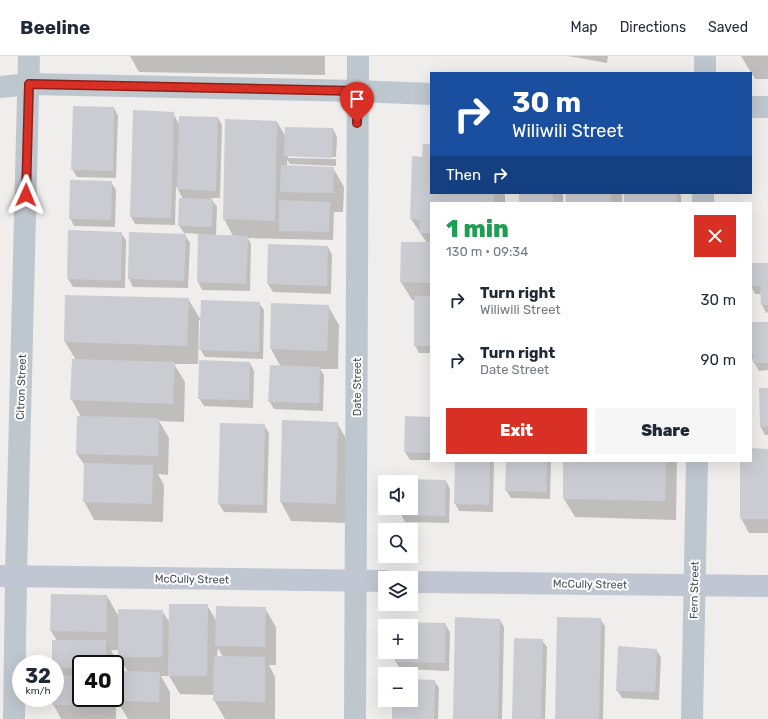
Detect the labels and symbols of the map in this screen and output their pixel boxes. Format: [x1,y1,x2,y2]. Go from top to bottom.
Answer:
pin [340,82,374,123]
position arrow [5,174,47,216]
street label: Citron Street [14,353,29,420]
street label: Date Street [351,357,364,416]
street label: Fern Street [687,560,702,619]
street label: McCully Street [155,572,230,587]
street label: McCully Street [553,577,628,592]
speed limit sign: 40 [72,655,124,707]

